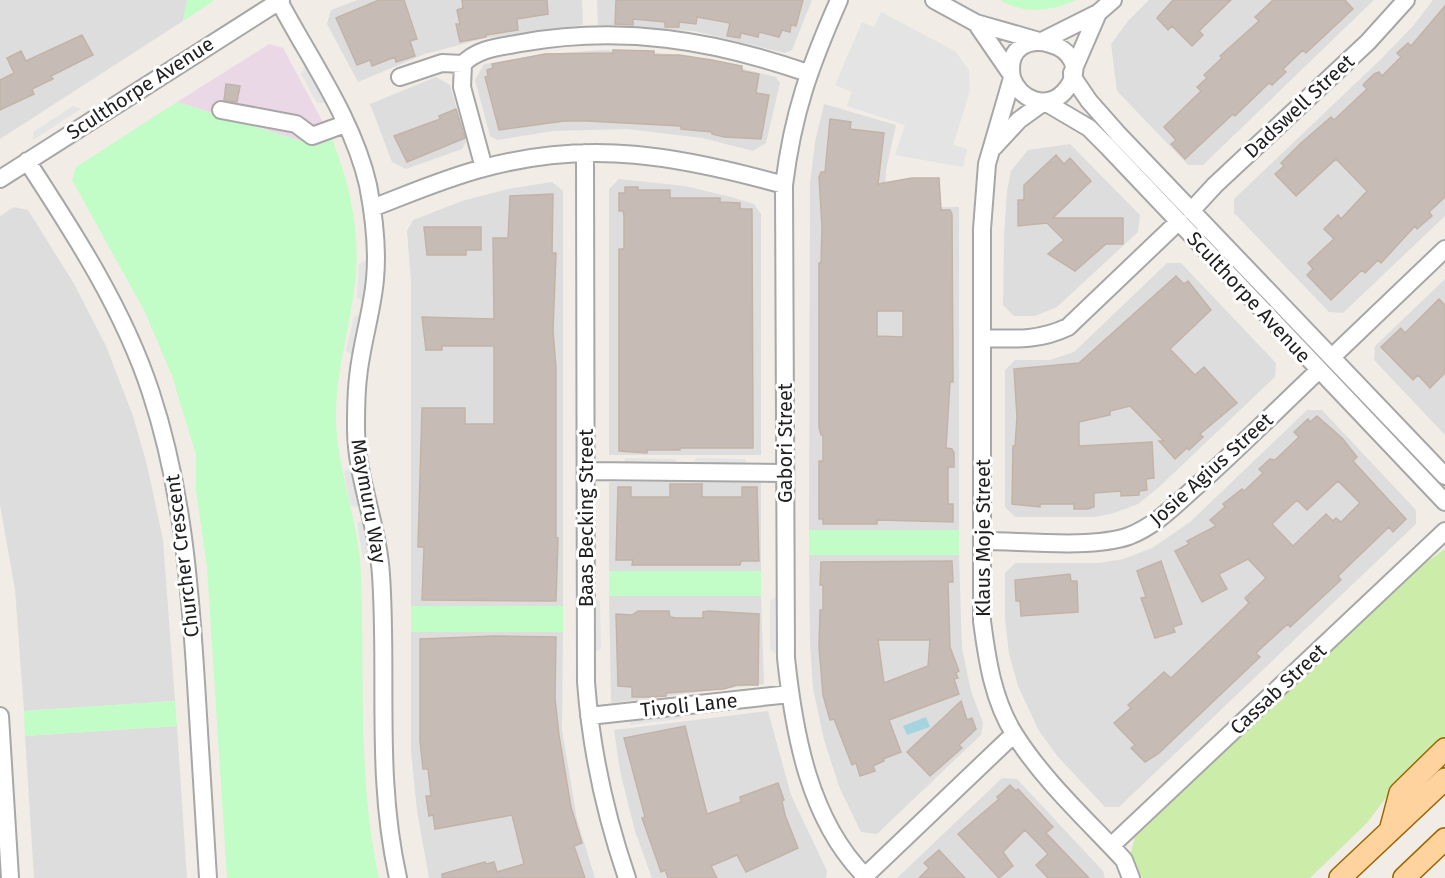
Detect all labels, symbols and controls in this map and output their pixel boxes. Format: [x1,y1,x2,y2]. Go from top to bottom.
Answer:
street label: Sculthorpe Avenue [62,31,218,145]
street label: Dadswell Street [1239,49,1359,163]
street label: Sculthorpe Avenue [1182,226,1316,368]
street label: Gabori Street [773,382,797,503]
street label: Josie Agius Street [1145,407,1278,530]
street label: Baas Becking Street [574,428,598,607]
street label: Maymuru Way [346,437,392,565]
street label: Klaus Moje Street [971,458,995,617]
street label: Churcher Crescent [160,472,204,639]
street label: Cassab Street [1225,638,1331,739]
street label: Tivoli Lane [639,688,739,722]

